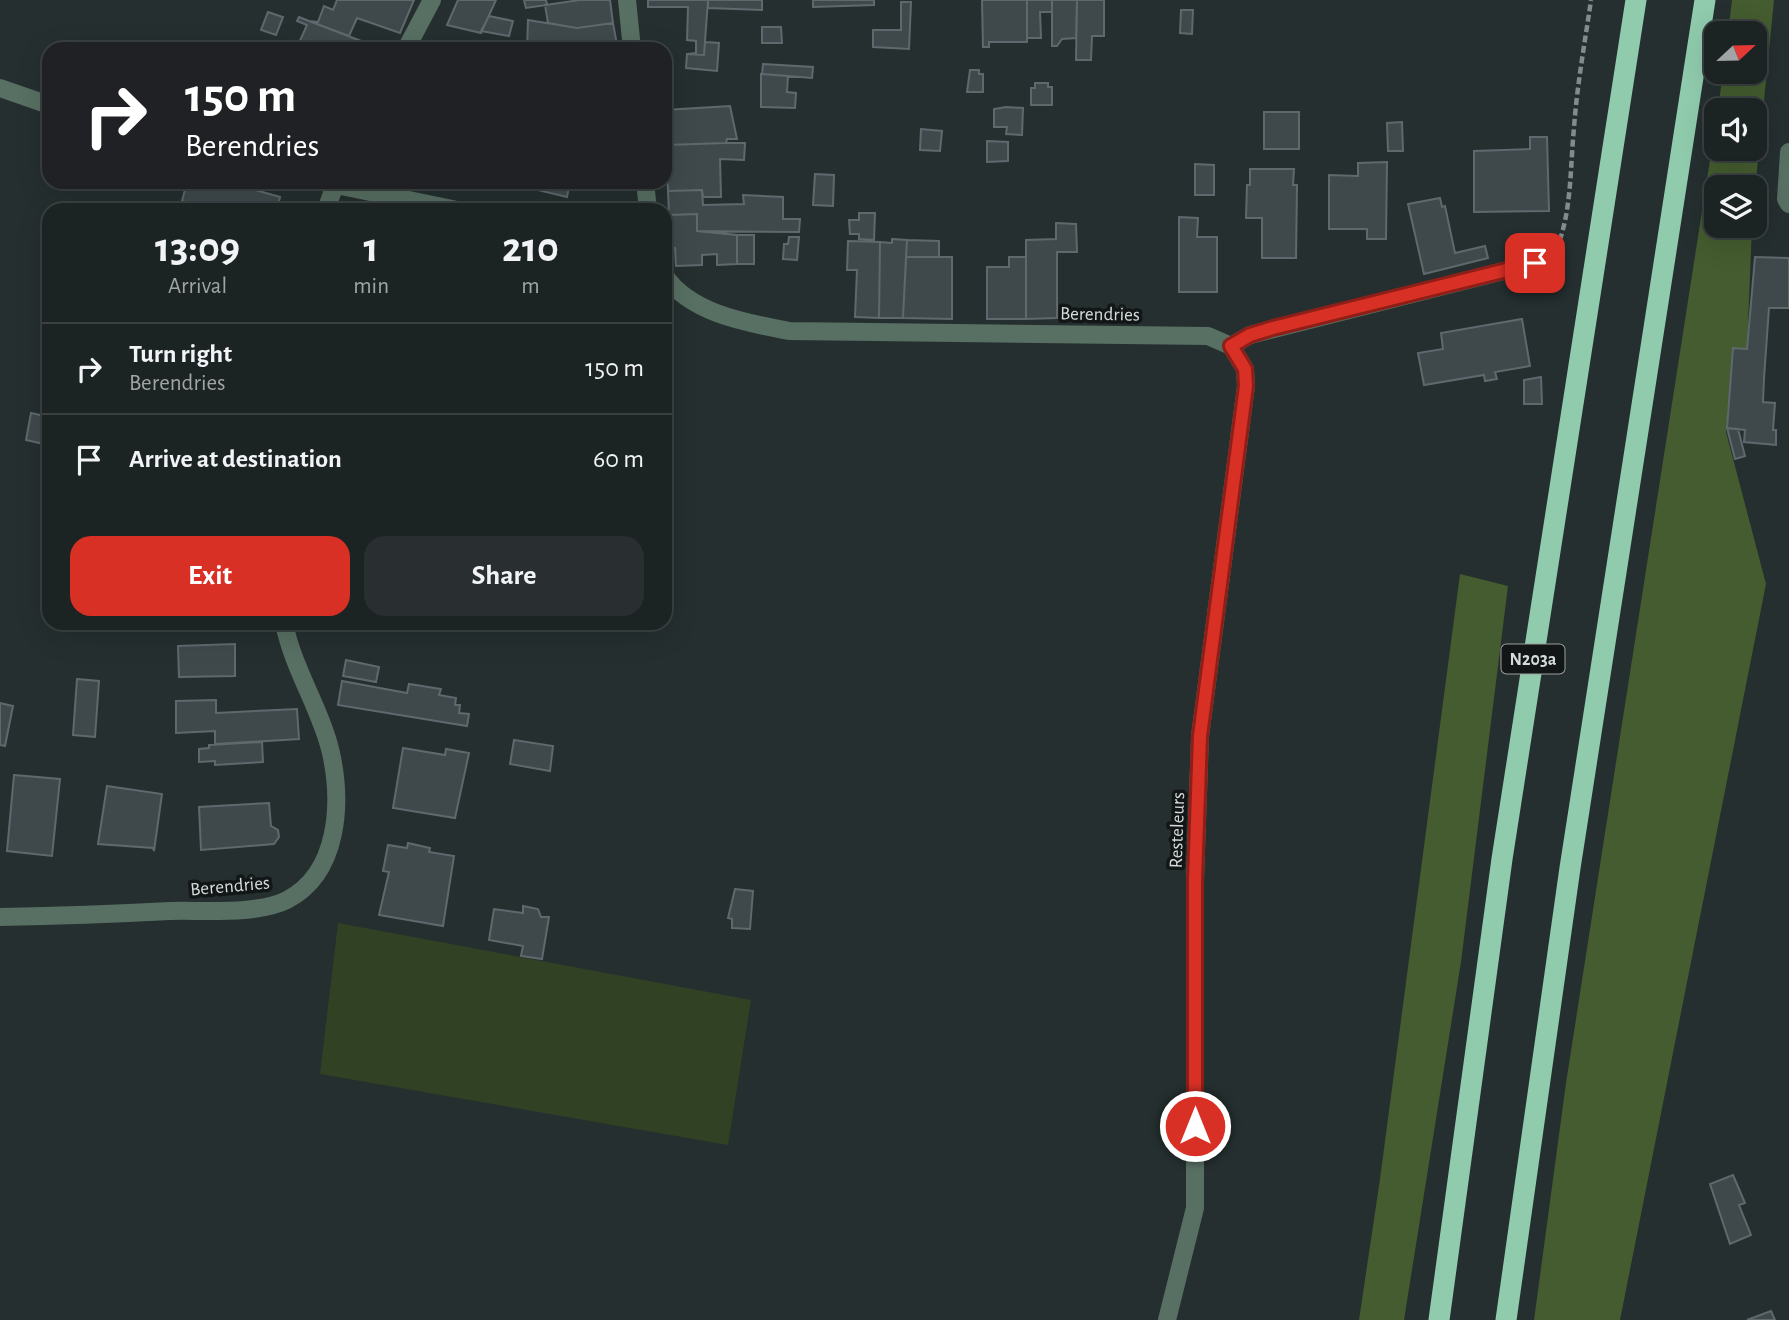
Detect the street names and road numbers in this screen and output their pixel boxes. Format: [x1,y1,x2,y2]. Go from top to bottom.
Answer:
street label: Berendries [1060,304,1140,325]
road number: N203a [1502,644,1564,674]
street label: Resteleurs [1167,792,1188,869]
street label: Berendries [190,874,271,899]

